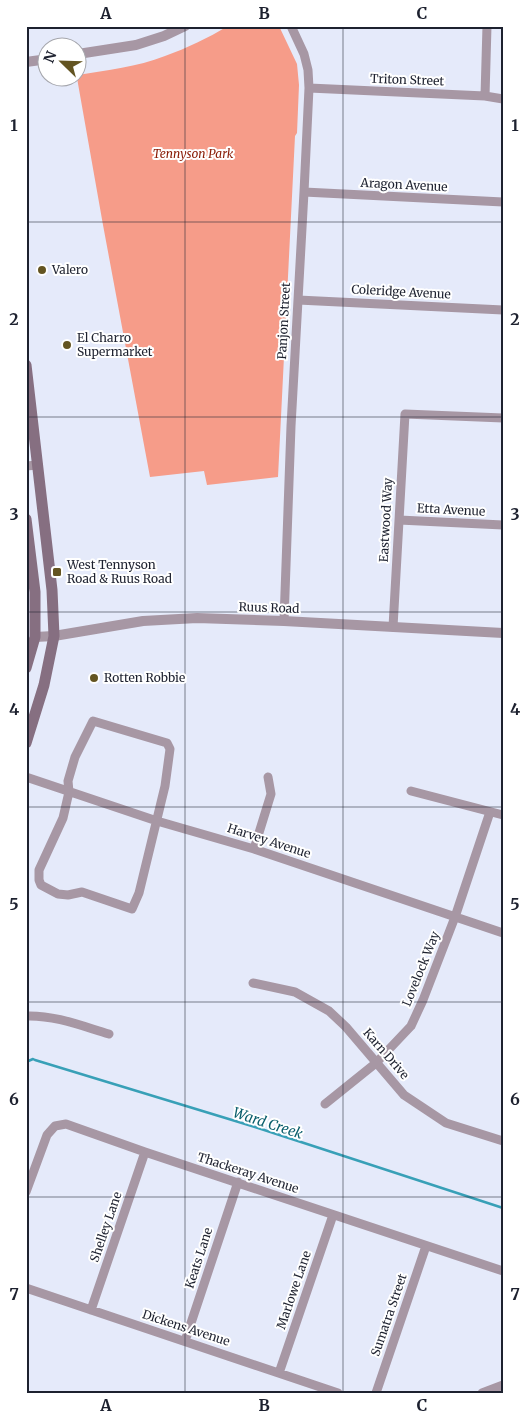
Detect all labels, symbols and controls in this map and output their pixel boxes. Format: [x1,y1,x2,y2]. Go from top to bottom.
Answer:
text: A [99,3,112,23]
text: B [258,3,270,23]
text: C [417,3,427,23]
north arrow [38,38,88,88]
text: N [40,48,60,66]
street label: Triton Street [370,71,445,88]
text: 1 [10,115,18,135]
text: 1 [511,115,519,135]
park label: Tennyson Park [153,146,234,161]
street label: Aragon Avenue [359,175,448,194]
place label: Valero [51,262,88,277]
marker: Valero [36,264,48,276]
street label: Coleridge Avenue [351,281,451,302]
street label: Panjon Street [274,282,293,360]
text: 2 [9,309,19,329]
text: 2 [510,309,520,329]
place label: El Charro Supermarket [77,330,153,359]
marker: El Charro Supermarket [61,339,73,351]
street label: Eastwood Way [376,477,395,563]
street label: Etta Avenue [416,500,486,519]
text: 3 [9,504,19,524]
text: 3 [510,504,520,524]
place label: West Tennyson Road & Ruus Road [66,557,172,586]
marker: West Tennyson Road & Ruus Road [51,566,63,578]
street label: Ruus Road [238,599,300,616]
place label: Rotten Robbie [104,670,185,685]
marker: Rotten Robbie [88,672,100,684]
text: 4 [9,699,19,719]
text: 4 [510,699,520,719]
street label: Harvey Avenue [226,820,313,861]
text: 5 [9,894,19,914]
text: 5 [510,894,520,914]
street label: Lovelock Way [399,929,442,1008]
street label: Karn Drive [360,1025,413,1082]
text: 6 [9,1089,19,1109]
text: 6 [510,1089,520,1109]
water label: Ward Creek [231,1103,305,1143]
street label: Thackeray Avenue [196,1149,301,1196]
street label: Shelley Lane [87,1190,125,1264]
street label: Keats Lane [182,1226,215,1290]
street label: Marlowe Lane [273,1249,314,1331]
street label: Sumatra Street [367,1271,410,1358]
text: 7 [9,1284,19,1304]
text: 7 [510,1284,520,1304]
street label: Dickens Avenue [140,1306,232,1349]
text: A [99,1395,112,1415]
text: B [258,1395,270,1415]
text: C [417,1395,427,1415]

